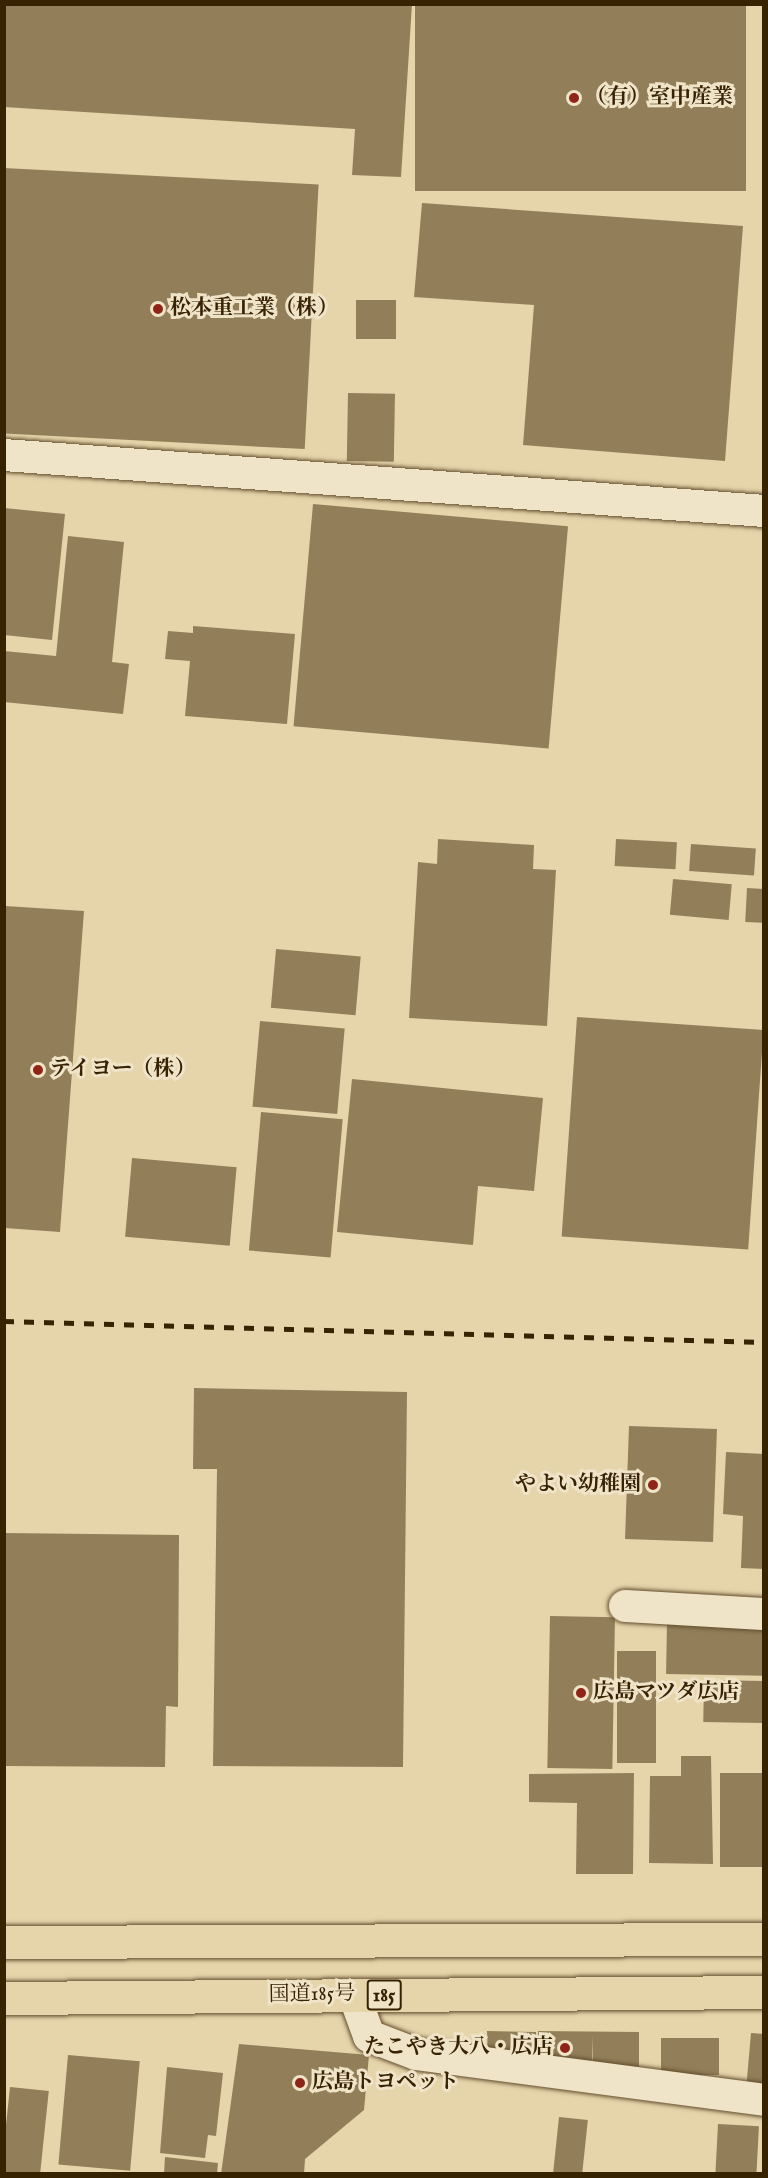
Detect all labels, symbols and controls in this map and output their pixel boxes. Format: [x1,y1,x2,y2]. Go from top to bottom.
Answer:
place label: （有）室中産業 [586,85,733,111]
marker: （有）室中産業 [567,91,581,105]
place label: 松本重工業（株） [170,296,338,322]
marker: 松本重工業（株） [151,302,165,316]
place label: テイヨー（株） [50,1057,197,1083]
marker: テイヨー（株） [31,1063,45,1077]
place label: やよい幼稚園 [515,1472,641,1498]
marker: やよい幼稚園 [646,1478,660,1492]
place label: 広島マツダ広店 [593,1680,740,1706]
marker: 広島マツダ広店 [574,1686,588,1700]
road number: 185 [366,1978,402,2012]
street label: 国道185号 [268,1982,356,2008]
place label: たこやき大八・広店 [364,2035,553,2061]
marker: たこやき大八・広店 [558,2041,572,2055]
place label: 広島トヨペット [312,2070,459,2096]
marker: 広島トヨペット [293,2076,307,2090]

